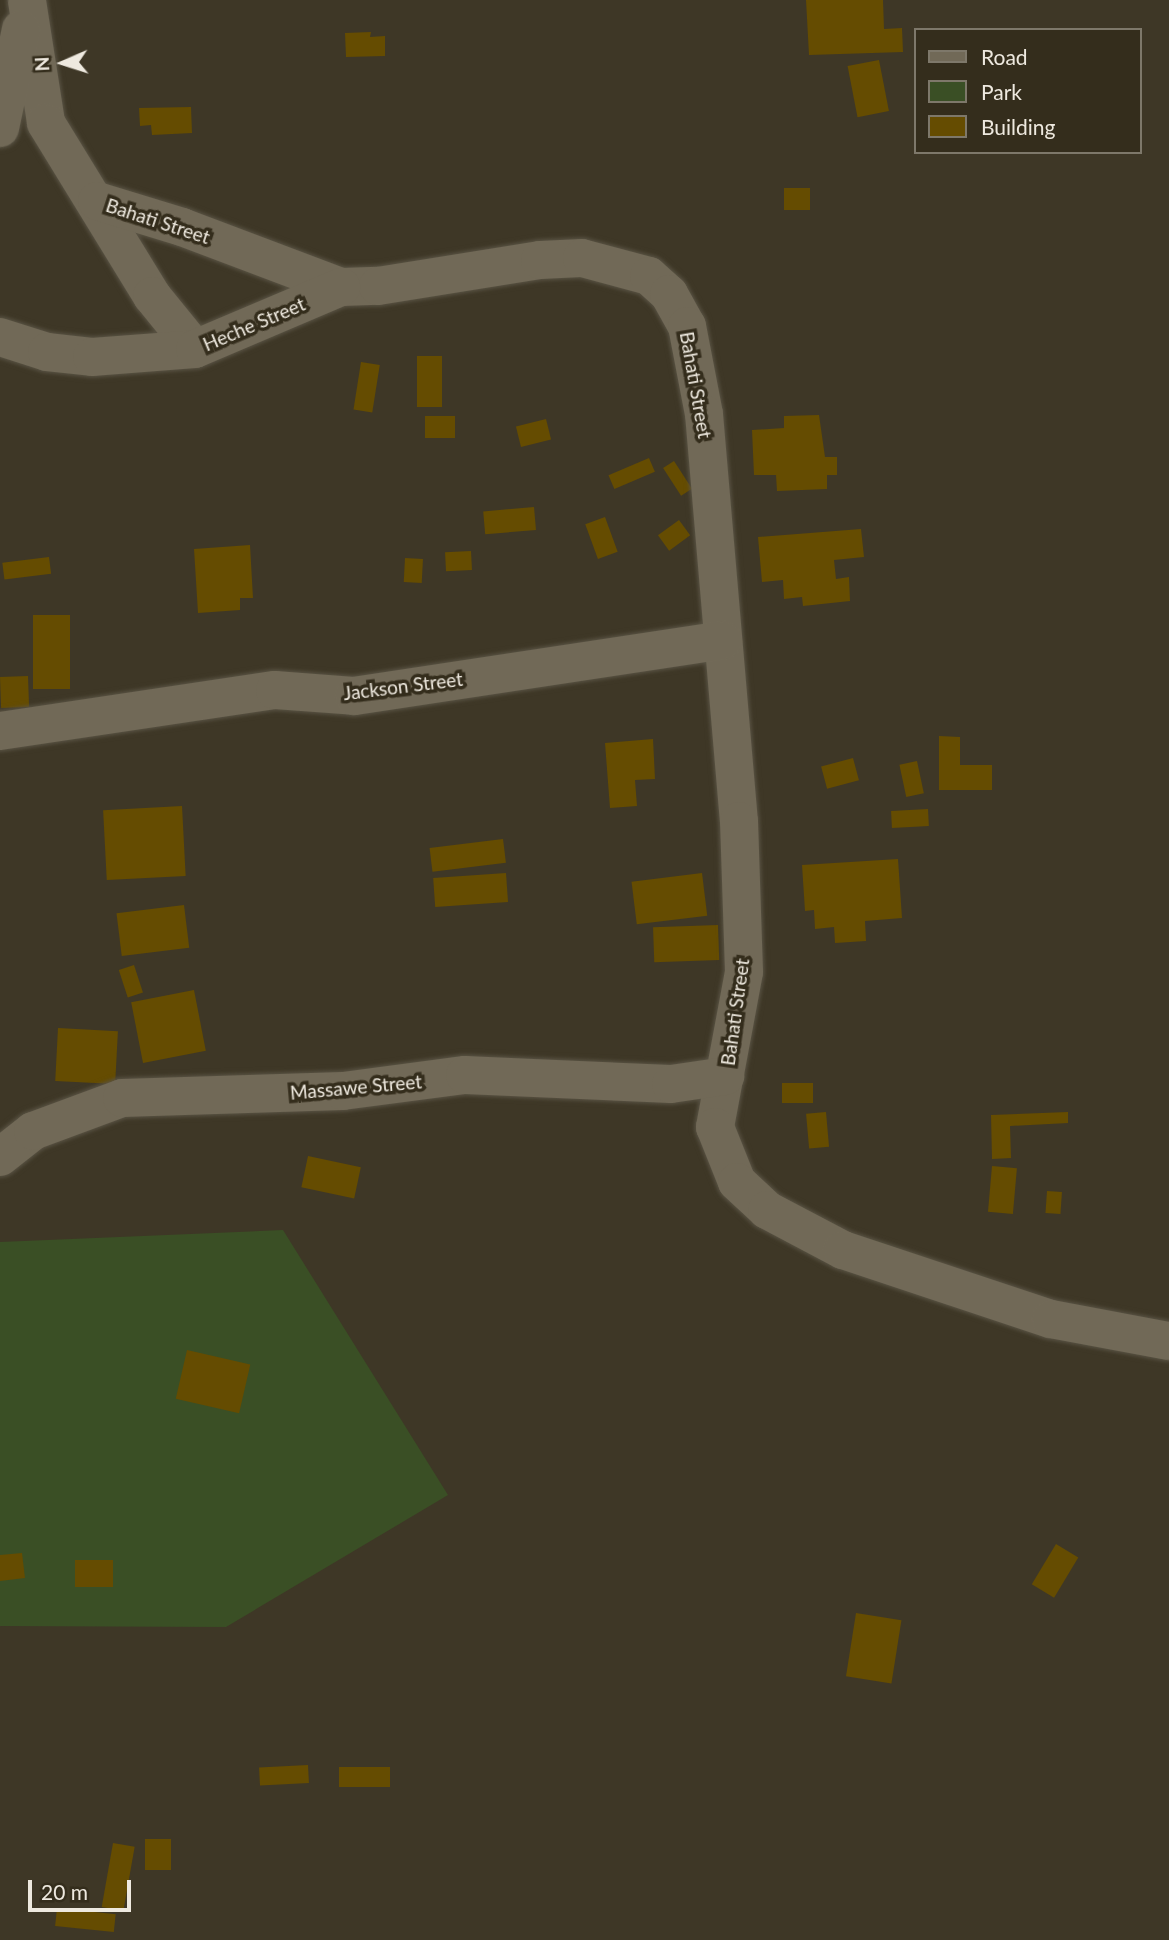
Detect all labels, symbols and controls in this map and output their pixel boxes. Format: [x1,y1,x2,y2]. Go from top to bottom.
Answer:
north arrow [28,28,98,98]
legend [914,28,1141,154]
text: Road [981,44,1028,69]
text: N [30,56,53,72]
text: Park [981,79,1022,104]
text: Building [981,114,1056,139]
street label: Bahati Street [103,193,213,249]
street label: Heche Street [199,292,309,356]
street label: Bahati Street [675,330,717,440]
street label: Jackson Street [342,667,464,705]
street label: Bahati Street [716,957,754,1067]
street label: Massawe Street [289,1070,423,1104]
scale bar [32,1867,135,1911]
text: 20 m [41,1879,88,1904]

